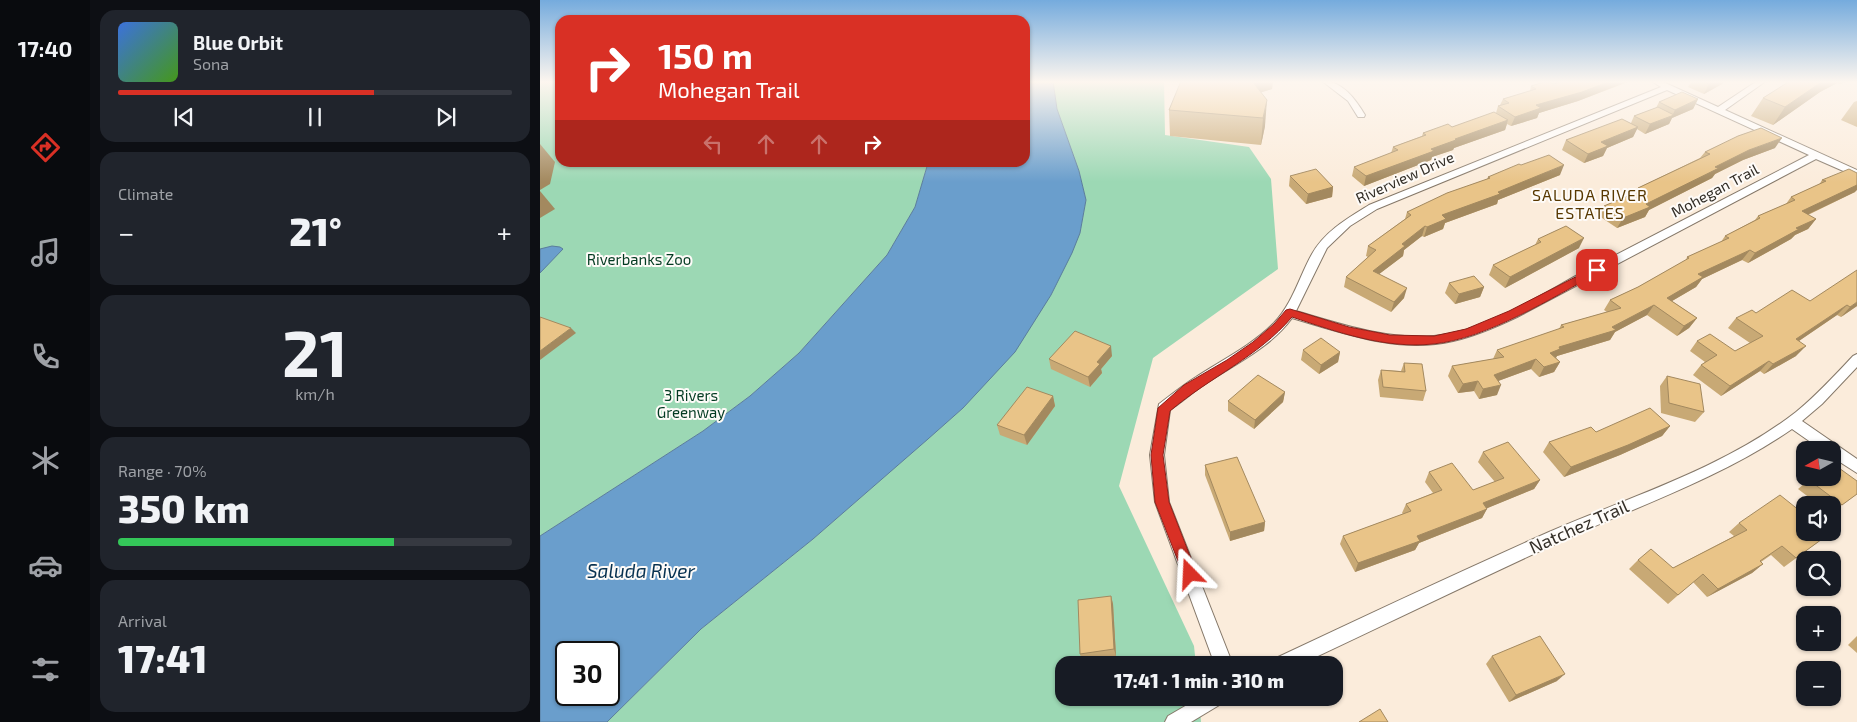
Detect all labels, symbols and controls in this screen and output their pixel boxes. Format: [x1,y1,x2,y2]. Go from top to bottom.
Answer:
text: Blue Orbit [193,31,283,54]
text: 150 m [658,34,753,76]
text: 17:40 [18,35,72,61]
icon: right [575,35,640,100]
text: Sona [193,54,229,73]
text: Mohegan Trail [658,76,799,102]
icon: previous [170,103,198,131]
icon: pause [301,103,329,131]
icon: next [432,103,460,131]
icon: directions [28,130,63,165]
icon: left [699,130,727,158]
icon: ahead [752,130,780,158]
icon: ahead [805,130,833,158]
icon: right [858,130,886,158]
street label: Riverview Drive [1353,147,1457,207]
street label: Mohegan Trail [1668,159,1762,221]
text: Climate [118,184,173,203]
district label: SALUDA RIVER ESTATES [1532,185,1648,222]
text: 21° [289,208,342,254]
text: − [118,215,134,249]
text: + [497,215,512,249]
icon: music [28,235,63,270]
pin [1576,249,1618,291]
park label: Riverbanks Zoo [587,250,691,268]
icon: arrive [1583,256,1611,284]
text: 21 [282,312,348,390]
icon: phone [28,339,63,374]
text: km/h [295,384,335,403]
park label: 3 Rivers Greenway [657,386,725,421]
north arrow [1796,441,1841,486]
map controls [1796,441,1841,706]
icon: climate [28,443,63,478]
text: Range · 70% [118,461,206,480]
text: 350 km [118,485,250,531]
street label: Natchez Trail [1525,494,1632,558]
button: sound [1796,496,1841,541]
position arrow [1163,547,1215,599]
icon: car [28,548,63,583]
button: search [1796,551,1841,596]
water label: Saluda River [587,559,695,582]
button: + [1796,606,1841,651]
text: Arrival [118,611,167,630]
text: 17:41 [118,635,208,681]
speed limit sign: 30 [555,641,620,706]
icon: filters [28,652,63,687]
button: − [1796,661,1841,706]
text: 17:41 · 1 min · 310 m [1114,669,1284,692]

